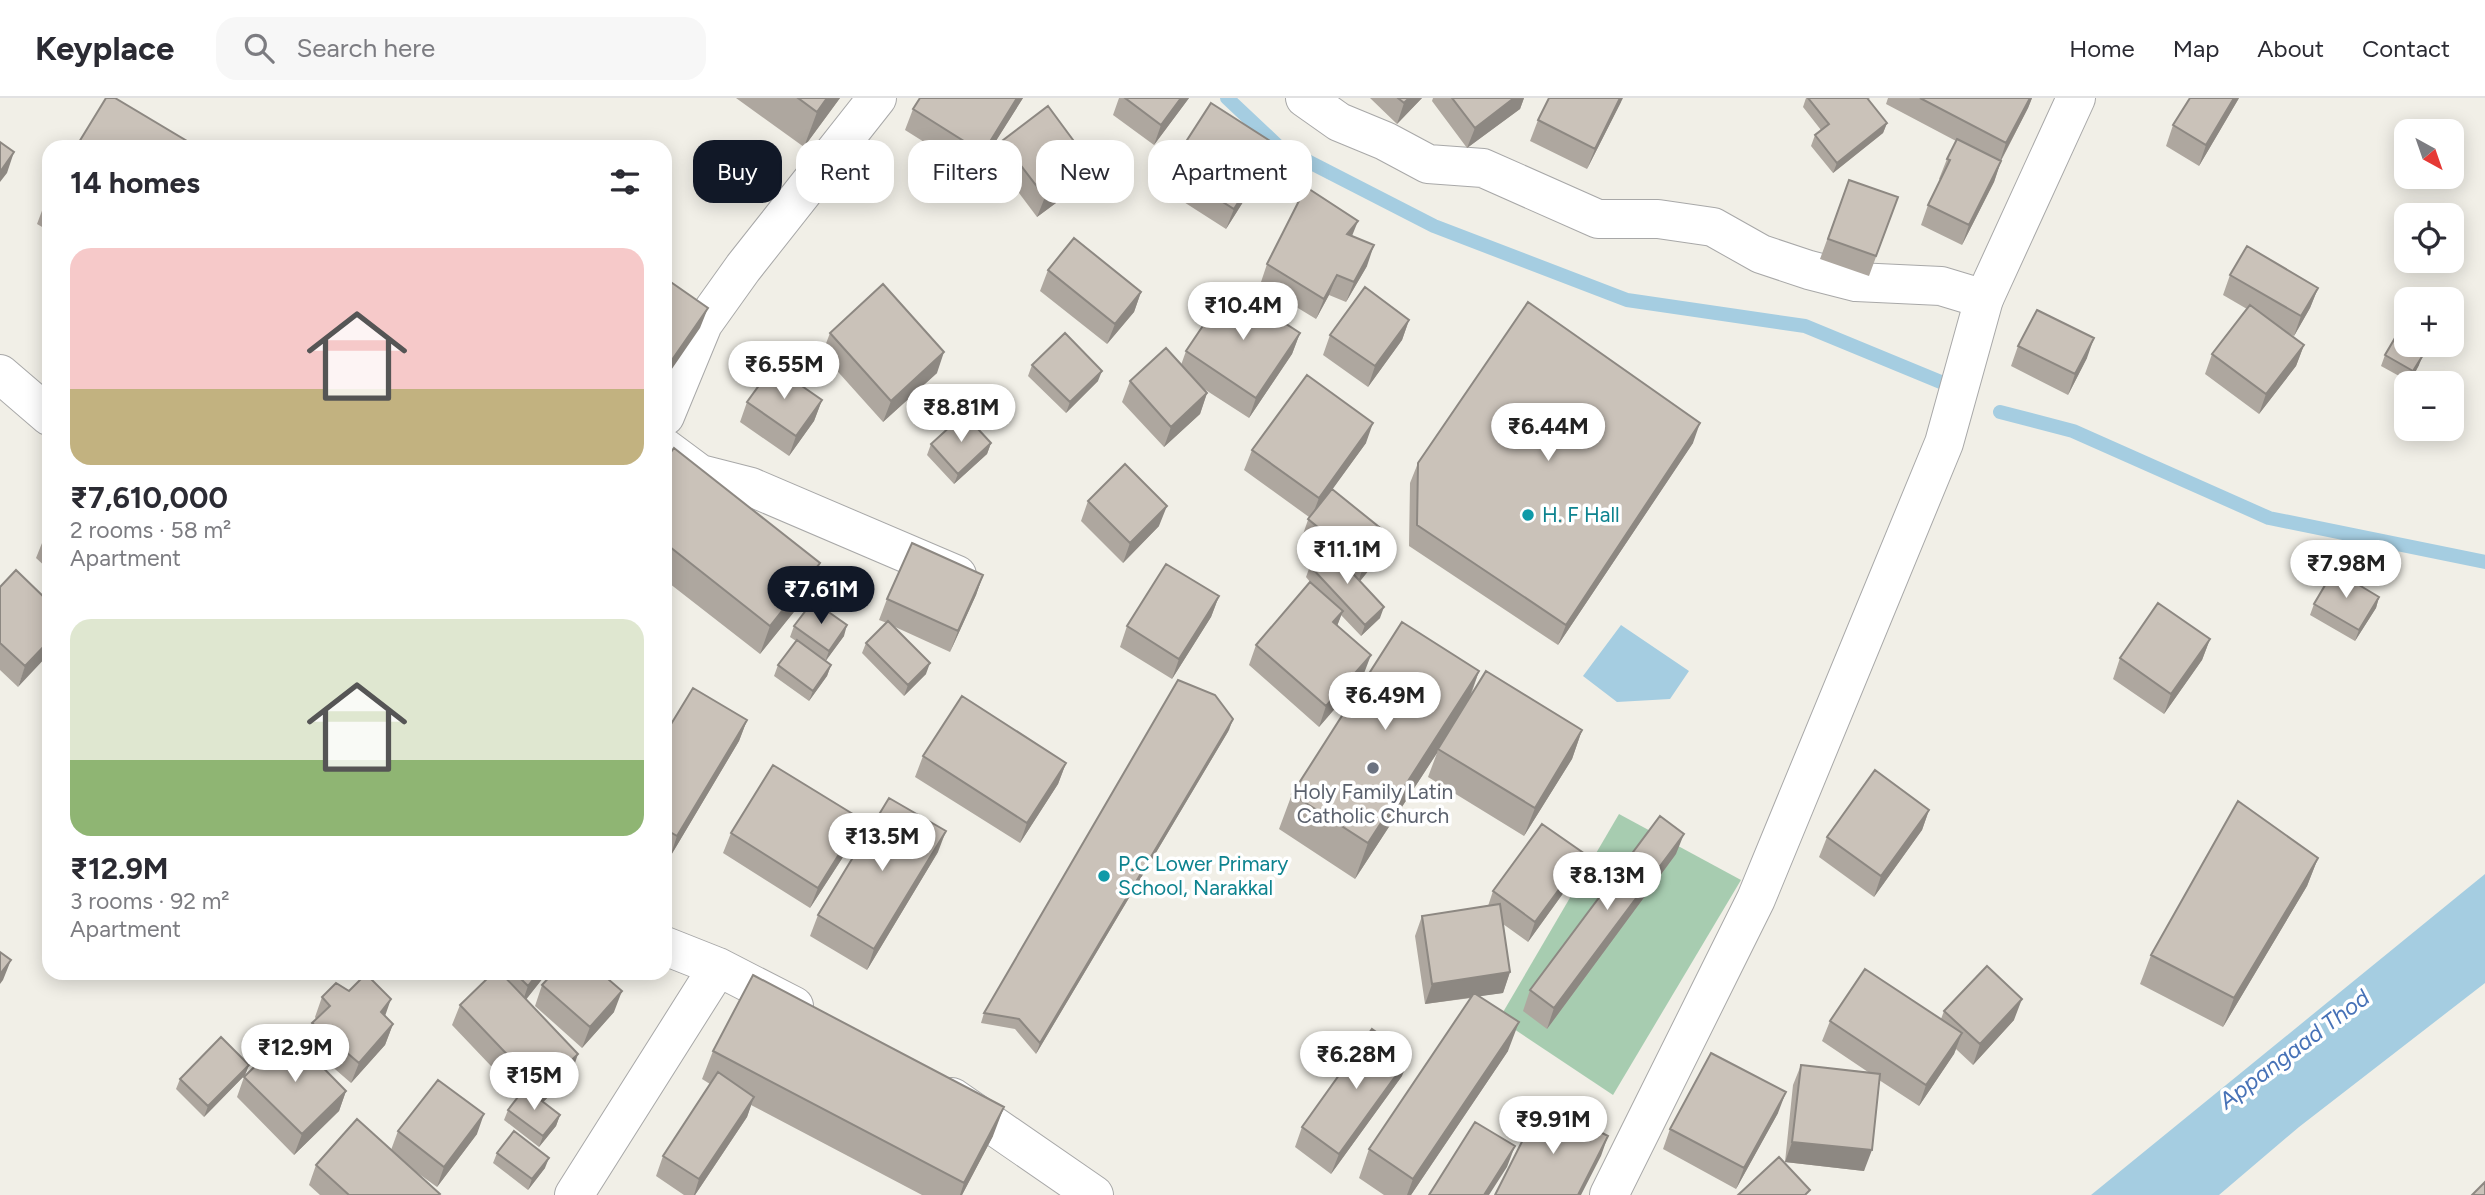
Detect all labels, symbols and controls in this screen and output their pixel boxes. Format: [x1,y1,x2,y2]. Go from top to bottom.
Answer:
search box [216,17,706,80]
text: Keyplace [35,29,174,68]
icon: search [240,29,278,67]
text: Search here [296,32,435,64]
text: Home [2069,34,2135,63]
text: Map [2173,34,2219,63]
text: About [2257,34,2324,63]
text: Contact [2362,34,2450,63]
north arrow [2394,119,2464,189]
map controls [2394,119,2464,441]
chip: Buy [693,140,782,203]
chip: Rent [796,140,894,203]
chip: Filters [908,140,1022,203]
chip: New [1036,140,1134,203]
chip: Apartment [1148,140,1312,203]
icon: filters [606,163,644,201]
text: 14 homes [70,164,200,201]
button: locate [2394,203,2464,273]
pin: ₹10.4M [1186,282,1300,342]
button: + [2394,287,2464,357]
text: ₹10.4M [1204,291,1282,319]
icon: home [294,293,420,419]
pin: ₹6.55M [727,342,841,401]
text: ₹6.55M [744,350,824,378]
button: − [2394,371,2464,441]
pin: ₹8.81M [904,384,1018,444]
text: ₹8.81M [922,393,1000,421]
pin: ₹6.44M [1491,404,1605,463]
text: ₹6.44M [1507,412,1589,440]
text: ₹7,610,000 [70,479,228,516]
place label: H. F Hall [1542,502,1620,527]
marker: H. F Hall [1520,507,1536,523]
text: 2 rooms · 58 m² [70,516,231,544]
pin: ₹11.1M [1290,526,1404,586]
text: ₹11.1M [1313,535,1381,563]
pin: ₹7.98M [2289,540,2403,600]
text: Apartment [70,544,181,572]
text: ₹7.98M [2306,549,2386,577]
pin: ₹7.61M [764,566,878,626]
text: ₹7.61M [783,575,859,603]
icon: home [294,664,420,790]
pin: ₹6.49M [1328,672,1442,732]
text: ₹6.49M [1345,681,1425,709]
marker: Holy Family Latin Catholic Church [1365,760,1381,776]
place label: Holy Family Latin Catholic Church [1293,779,1453,828]
pin: ₹13.5M [825,814,939,873]
text: ₹13.5M [844,822,920,850]
text: ₹12.9M [70,850,169,887]
place label: P.C Lower Primary School, Narakkal [1118,851,1288,900]
pin: ₹8.13M [1550,852,1664,912]
text: ₹8.13M [1569,861,1645,889]
marker: P.C Lower Primary School, Narakkal [1096,868,1112,884]
text: 3 rooms · 92 m² [70,887,230,915]
text: Apartment [70,915,181,943]
water label: Appangaad Thod [2212,983,2375,1115]
pin: ₹12.9M [238,1024,352,1084]
pin: ₹6.28M [1299,1032,1413,1091]
text: ₹12.9M [257,1033,333,1061]
text: ₹6.28M [1316,1040,1396,1068]
pin: ₹15M [493,1052,575,1112]
text: ₹15M [506,1061,562,1089]
pin: ₹9.91M [1496,1096,1610,1156]
text: ₹9.91M [1515,1105,1591,1133]

